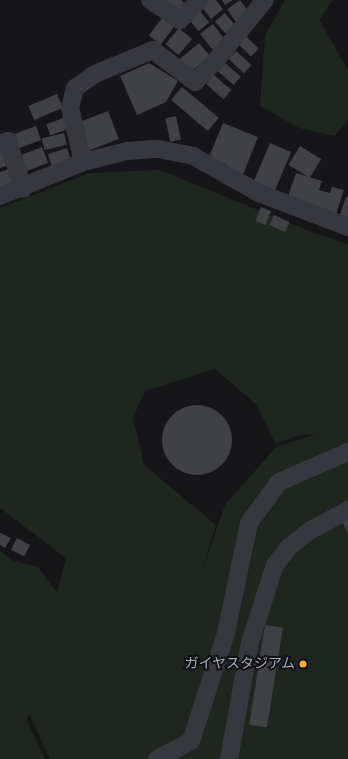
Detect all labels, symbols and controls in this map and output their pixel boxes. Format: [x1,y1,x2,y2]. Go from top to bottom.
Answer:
place label: ガイヤスタジアム [183,656,295,672]
marker: ガイヤスタジアム [298,659,308,669]

